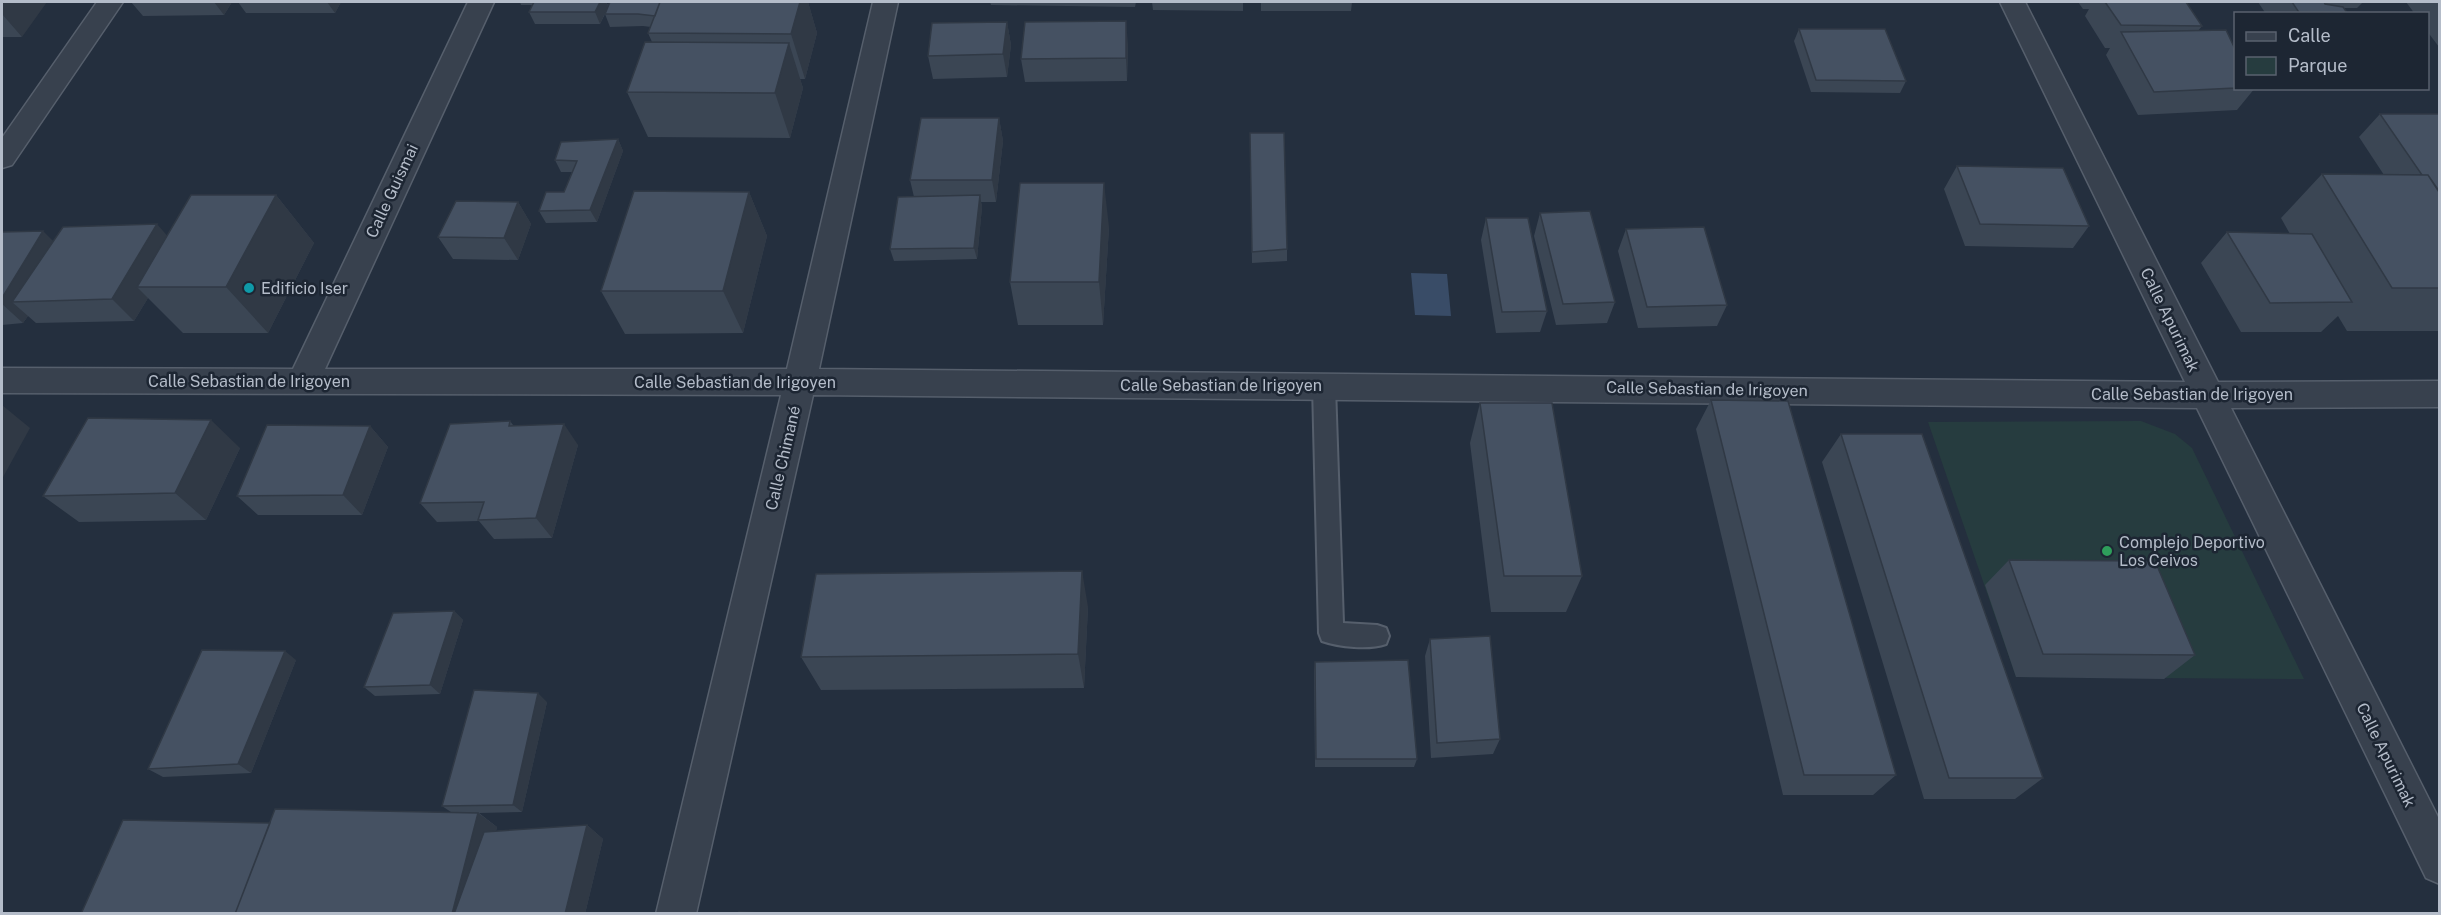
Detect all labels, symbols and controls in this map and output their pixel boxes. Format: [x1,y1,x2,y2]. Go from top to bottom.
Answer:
legend [2234,12,2429,90]
text: Calle [2288,25,2331,46]
text: Parque [2288,55,2348,76]
street label: Calle Guismai [362,141,422,241]
street label: Calle Apurimak [2137,265,2204,375]
place label: Edificio Iser [261,279,348,298]
marker: Edificio Iser [242,281,256,295]
street label: Calle Sebastian de Irigoyen [148,372,350,391]
street label: Calle Sebastian de Irigoyen [634,373,836,392]
street label: Calle Sebastian de Irigoyen [1120,376,1322,395]
street label: Calle Sebastian de Irigoyen [1606,378,1808,400]
street label: Calle Sebastian de Irigoyen [2091,385,2293,404]
street label: Calle Chimané [762,404,804,512]
place label: Complejo Deportivo Los Ceivos [2119,533,2265,570]
marker: Complejo Deportivo Los Ceivos [2100,544,2114,558]
street label: Calle Apurimak [2353,700,2420,810]

